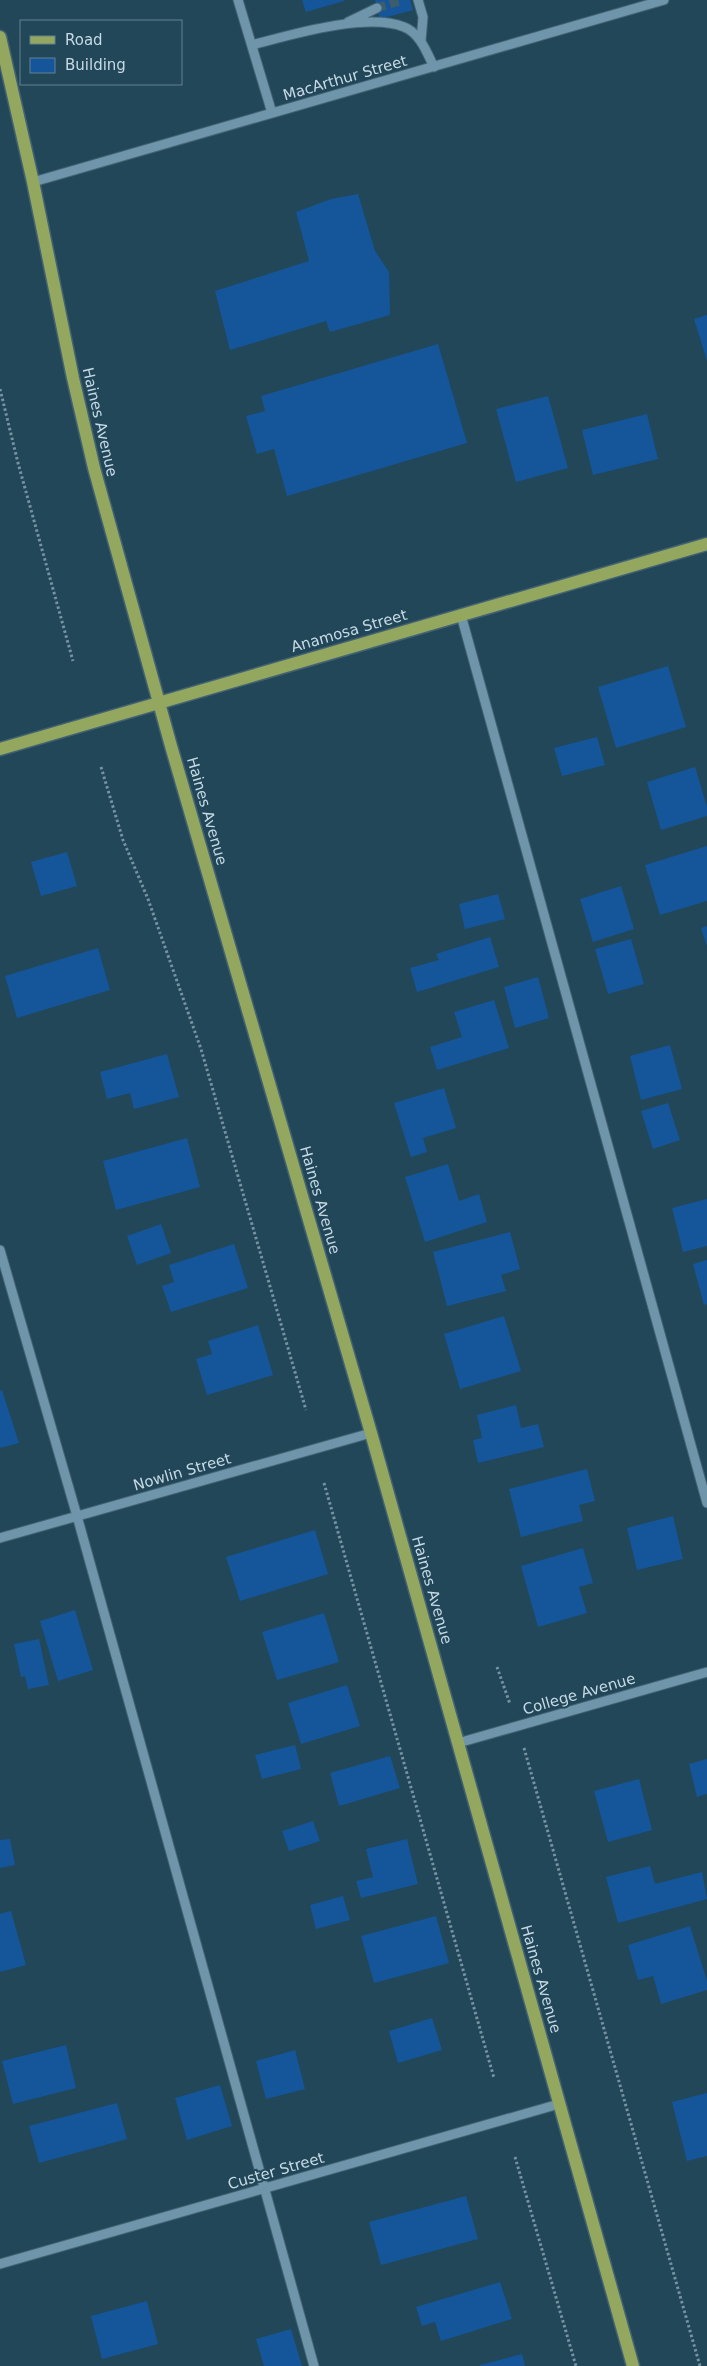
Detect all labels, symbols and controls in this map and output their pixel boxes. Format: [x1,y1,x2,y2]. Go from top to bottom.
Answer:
legend [20,20,182,85]
text: Road [65,31,103,49]
street label: MacArthur Street [281,52,409,104]
text: Building [65,56,126,74]
street label: Haines Avenue [79,366,121,478]
street label: Anamosa Street [289,606,409,656]
street label: Haines Avenue [183,755,231,867]
street label: Haines Avenue [296,1144,344,1256]
street label: Nowlin Street [131,1449,233,1495]
street label: Haines Avenue [408,1534,456,1646]
street label: College Avenue [521,1669,637,1719]
street label: Haines Avenue [517,1923,565,2035]
street label: Custer Street [226,2149,326,2193]

